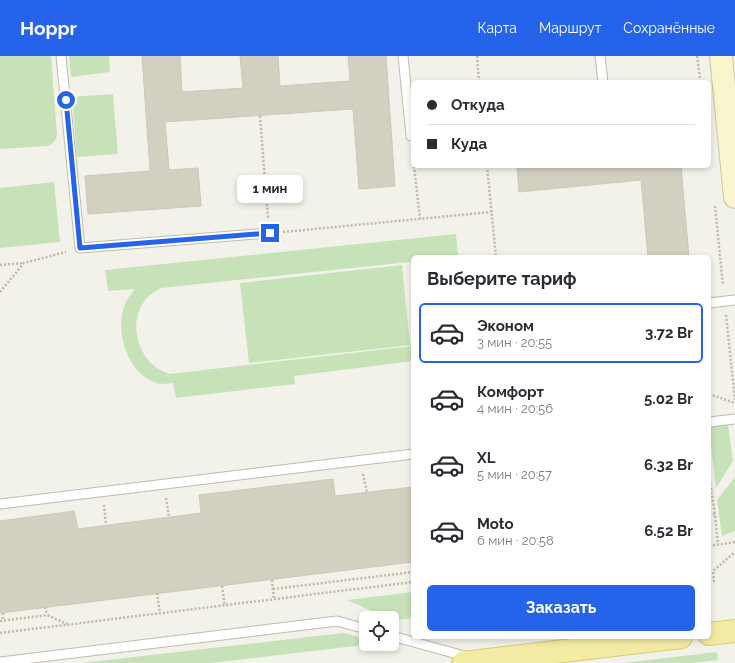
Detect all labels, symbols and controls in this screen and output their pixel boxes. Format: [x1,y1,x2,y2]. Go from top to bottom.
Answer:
text: Hoppr [20,17,77,39]
text: Карта [478,20,517,36]
text: Маршрут [539,20,601,36]
text: Сохранённые [623,20,715,36]
route start [57,91,75,109]
text: Откуда [451,96,505,114]
text: Куда [451,135,487,153]
callout: 1 мин [237,175,303,203]
text: 1 мин [253,181,287,196]
route end [261,224,279,242]
text: Выберите тариф [427,268,577,289]
icon: car [429,315,465,351]
text: Эконом [477,317,534,335]
text: 3.72 Br [645,324,693,342]
text: 3 мин · 20:55 [477,335,552,350]
icon: car [429,381,465,417]
text: Комфорт [477,383,544,401]
text: 5.02 Br [644,390,693,408]
text: 4 мин · 20:56 [477,401,553,416]
icon: car [429,447,465,483]
text: XL [477,449,495,467]
text: 6.32 Br [644,456,693,474]
text: 5 мин · 20:57 [477,467,552,482]
icon: car [429,513,465,549]
text: Moto [477,515,514,533]
text: 6.52 Br [644,522,693,540]
text: 6 мин · 20:58 [477,533,554,548]
button: Заказать [427,585,695,631]
map controls [359,611,399,651]
button: locate [359,611,399,651]

